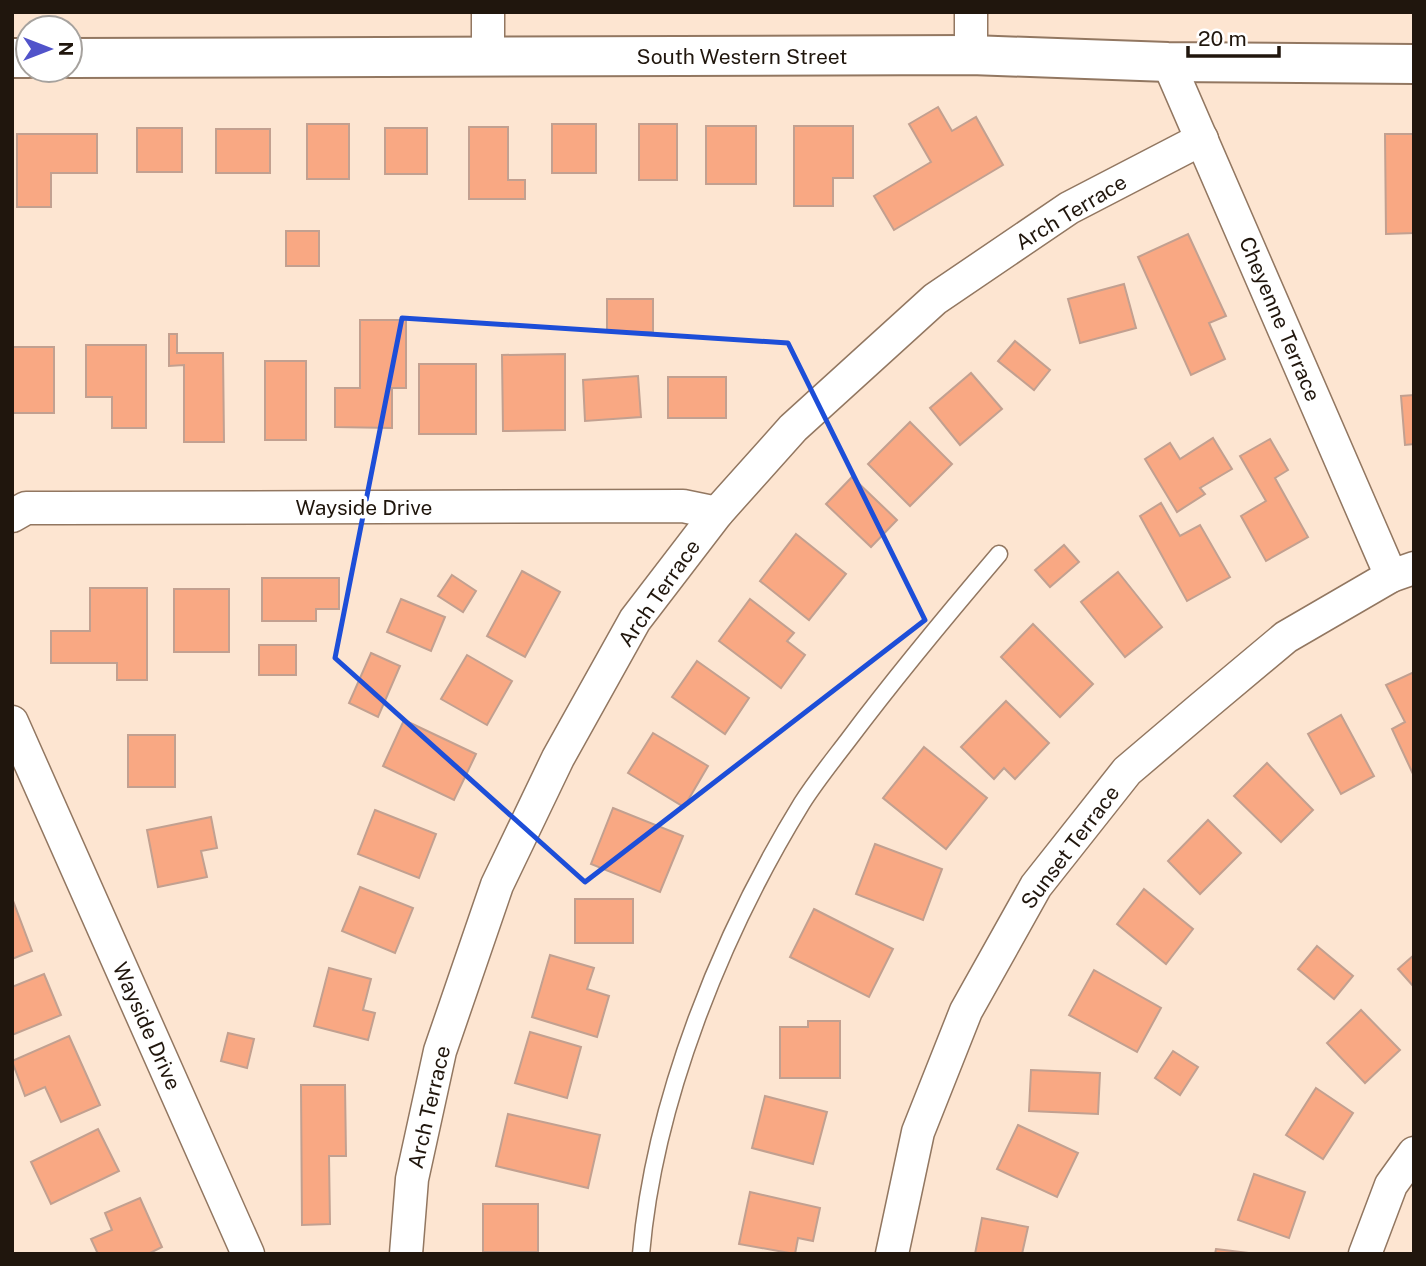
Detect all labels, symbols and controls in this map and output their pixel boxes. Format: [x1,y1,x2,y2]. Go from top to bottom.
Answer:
north arrow [14,14,84,84]
scale bar [1188,14,1279,58]
text: 20 m [1198,26,1247,51]
text: N [55,42,77,56]
street label: South Western Street [637,44,847,69]
street label: Arch Terrace [1011,169,1131,255]
street label: Cheyenne Terrace [1234,233,1326,405]
street label: Wayside Drive [296,495,432,520]
street label: Arch Terrace [613,535,705,651]
street label: Sunset Terrace [1016,781,1124,913]
street label: Wayside Drive [108,958,186,1094]
street label: Arch Terrace [403,1043,455,1171]

